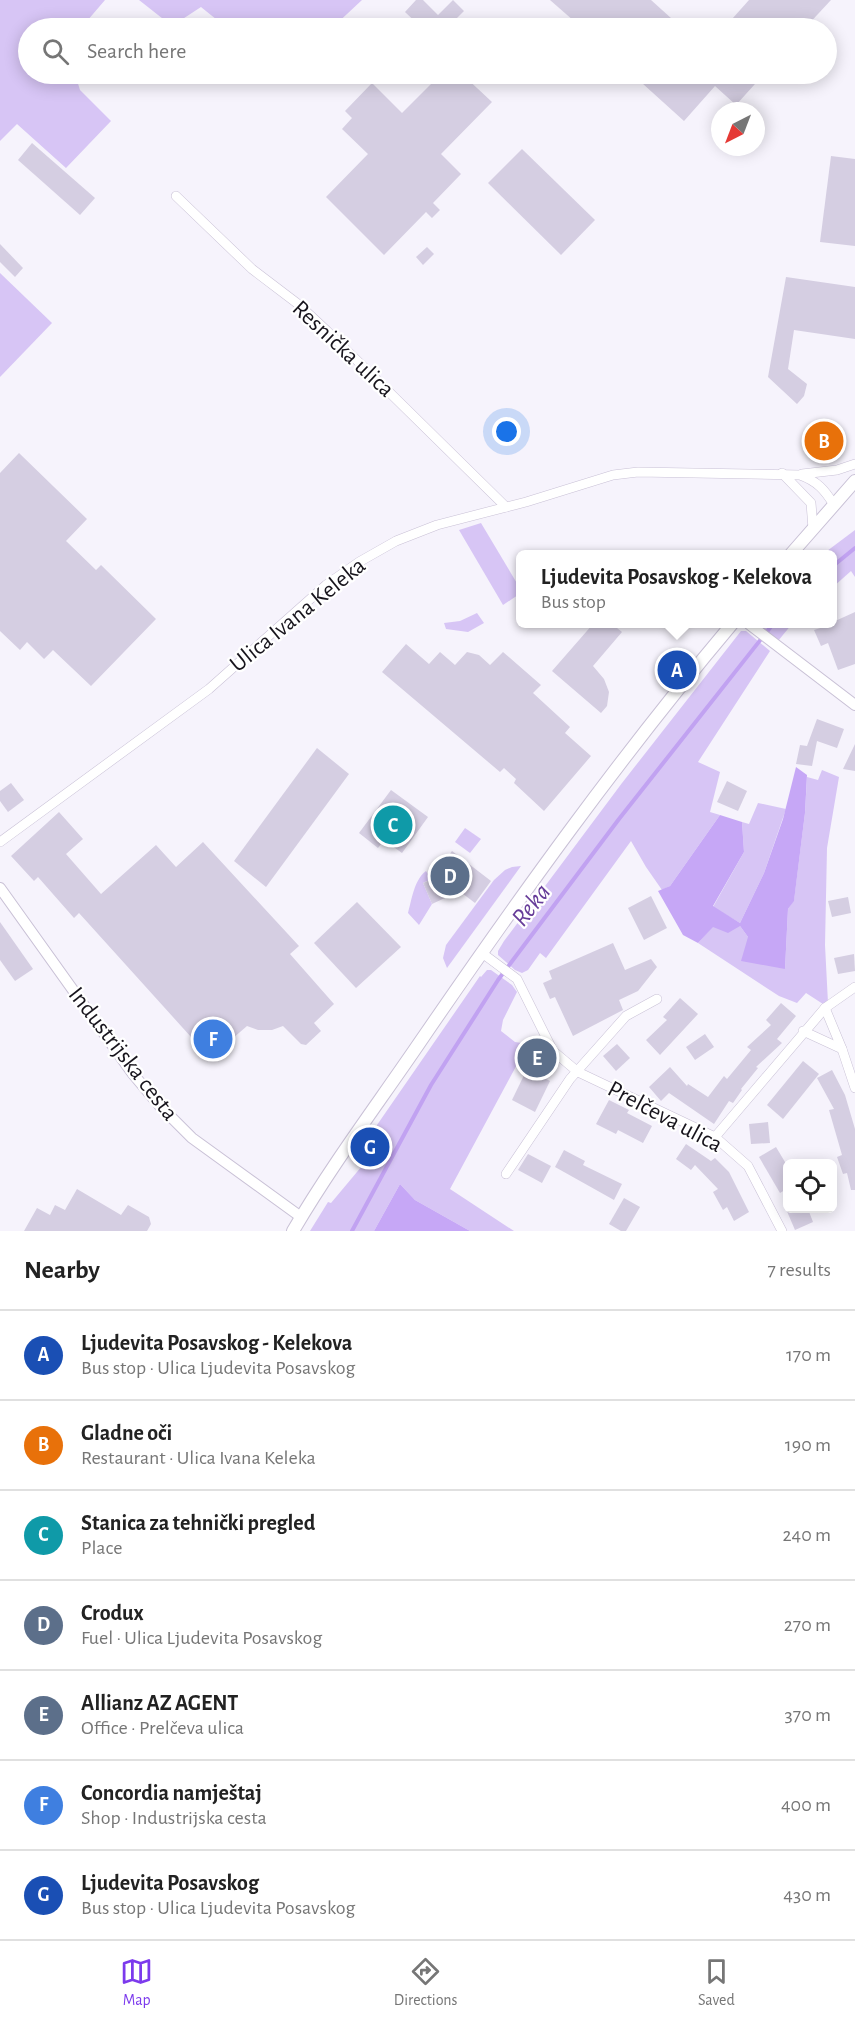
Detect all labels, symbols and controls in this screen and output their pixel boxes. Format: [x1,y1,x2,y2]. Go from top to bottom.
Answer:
search box [18,18,837,84]
icon: search [39,35,72,68]
text: Search here [87,40,186,62]
north arrow [711,102,765,156]
street label: Resnička ulica [287,296,399,402]
your location [492,417,521,446]
pin: B [804,418,844,464]
popup [516,550,837,628]
street label: Ulica Ivana Keleka [226,553,370,677]
text: Ljudevita Posavskog - Kelekova [541,566,812,588]
text: Bus stop [541,592,606,612]
pin: A [658,648,696,692]
pin: C [374,802,412,848]
pin: D [430,854,470,898]
water label: Reka [507,879,555,931]
street label: Industrijska cesta [64,983,182,1125]
pin: F [194,1016,232,1062]
pin: E [518,1036,556,1080]
street label: Prelčeva ulica [604,1077,726,1157]
pin: G [350,1124,389,1170]
map controls [783,1159,837,1213]
button: locate [783,1159,837,1213]
text: Nearby [24,1257,100,1283]
text: 7 results [767,1260,831,1280]
text: Ljudevita Posavskog - Kelekova [81,1332,352,1354]
text: A [38,1345,50,1365]
text: 170 m [786,1345,831,1365]
text: Bus stop · Ulica Ljudevita Posavskog [81,1358,355,1378]
text: Gladne oči [81,1422,172,1444]
text: B [38,1435,49,1455]
text: 190 m [785,1435,831,1455]
text: Restaurant · Ulica Ivana Keleka [81,1448,316,1468]
text: Stanica za tehnički pregled [81,1512,315,1534]
text: C [38,1525,49,1545]
text: 240 m [782,1525,831,1545]
text: Place [81,1538,122,1558]
text: Crodux [81,1602,144,1624]
text: D [37,1615,50,1635]
text: 270 m [784,1615,831,1635]
text: Fuel · Ulica Ljudevita Posavskog [81,1628,322,1648]
text: Allianz AZ AGENT [81,1692,238,1714]
text: E [38,1705,49,1725]
text: 370 m [785,1705,831,1725]
text: Office · Prelčeva ulica [81,1718,244,1738]
text: Concordia namještaj [81,1782,262,1804]
text: F [39,1795,48,1815]
text: 400 m [781,1795,831,1815]
text: Shop · Industrijska cesta [81,1808,267,1828]
text: Ljudevita Posavskog [81,1872,259,1894]
text: G [38,1885,49,1905]
text: 430 m [783,1885,831,1905]
text: Bus stop · Ulica Ljudevita Posavskog [81,1898,355,1918]
tab: Map [120,1955,153,2010]
tab: Directions [394,1955,458,2010]
tab: Saved [698,1955,735,2010]

